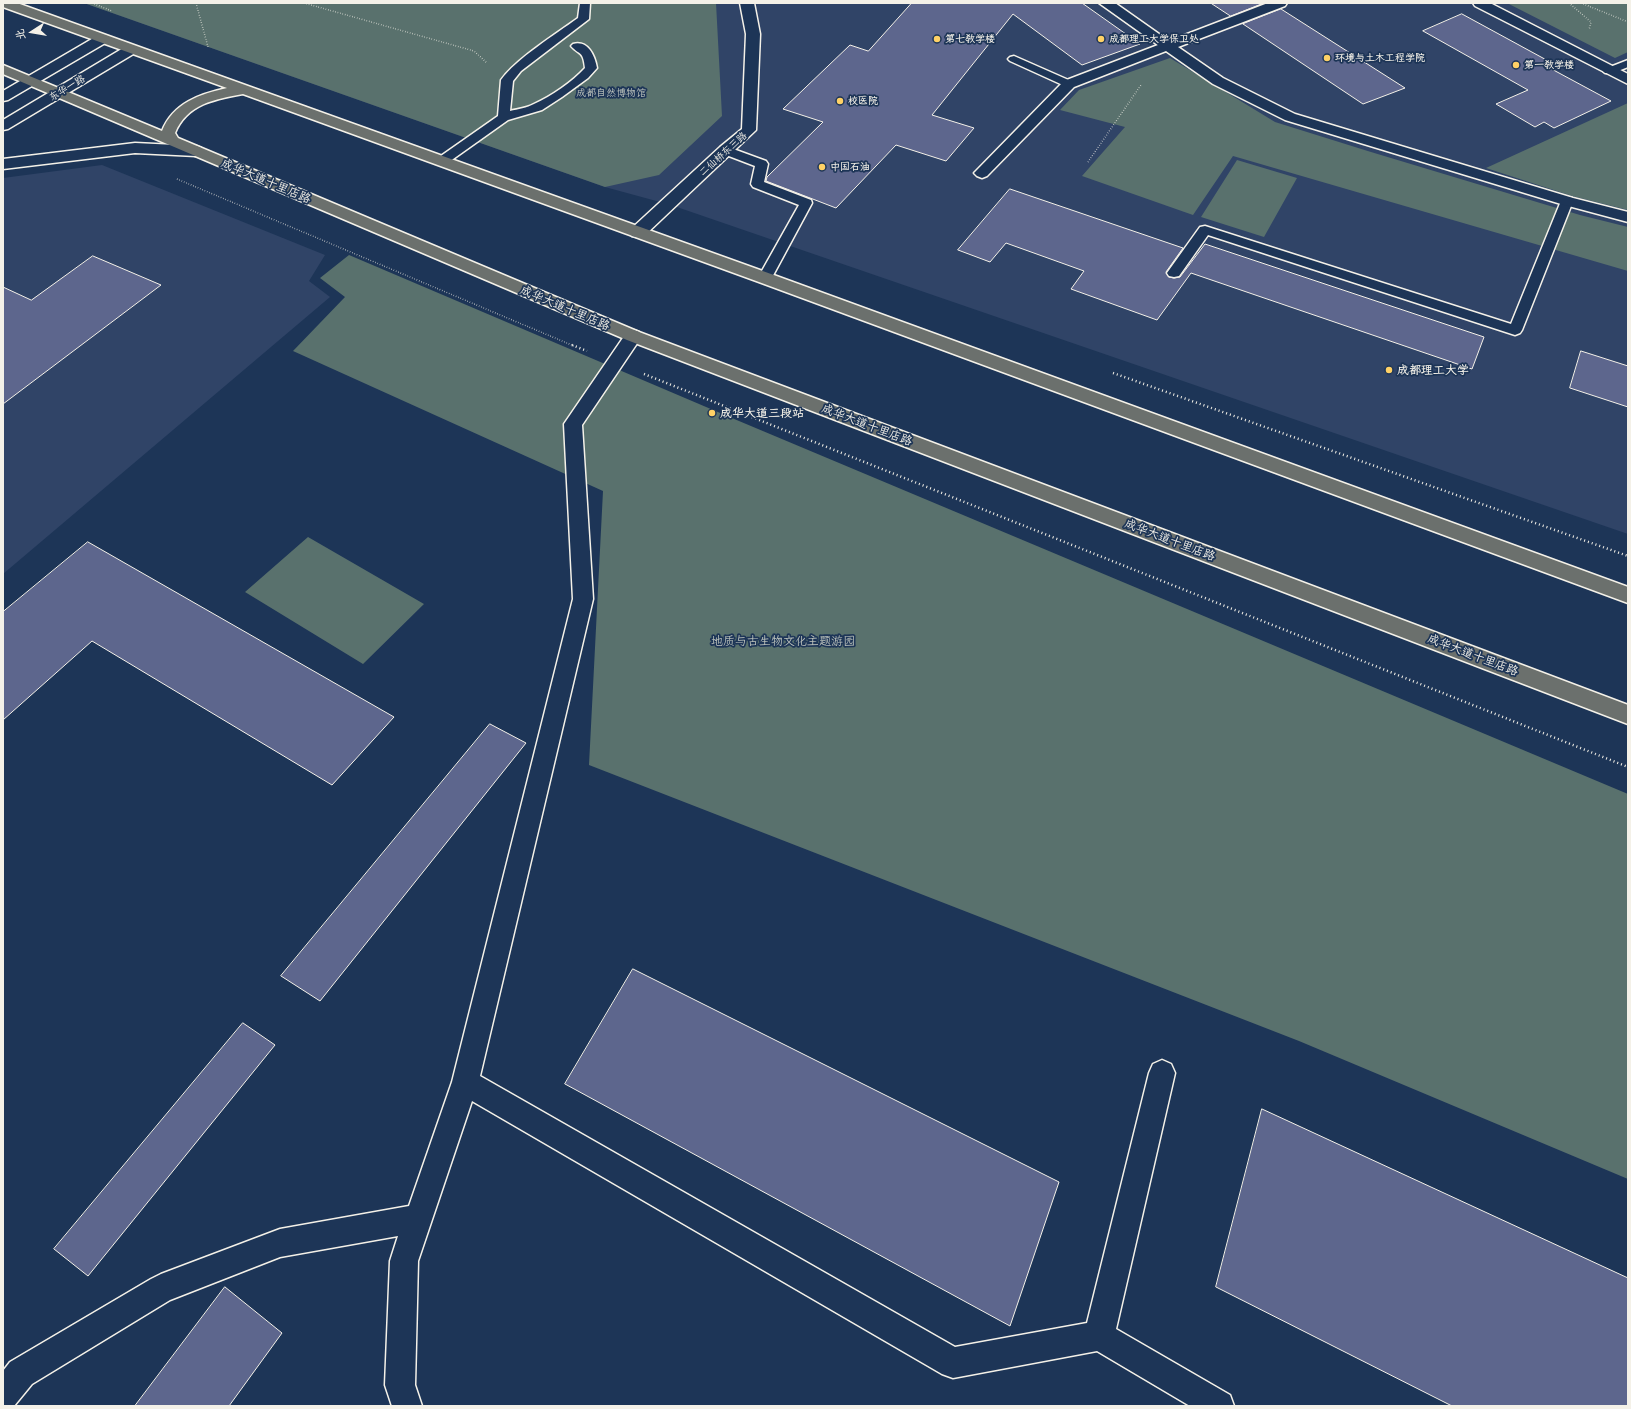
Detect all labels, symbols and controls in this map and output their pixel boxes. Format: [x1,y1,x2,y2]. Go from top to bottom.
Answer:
north arrow [12,12,52,52]
text: 北 [11,28,28,42]
place label: 第七教学楼 [945,33,995,45]
place label: 成都理工大学保卫处 [1109,33,1199,45]
marker: 第七教学楼 [932,34,942,44]
marker: 成都理工大学保卫处 [1096,34,1106,44]
place label: 环境与土木工程学院 [1335,52,1425,64]
marker: 环境与土木工程学院 [1322,53,1332,63]
place label: 第一教学楼 [1524,59,1574,71]
marker: 第一教学楼 [1511,60,1521,70]
street label: 东华一路 [47,73,87,103]
park label: 成都自然博物馆 [576,87,646,99]
place label: 校医院 [848,95,878,107]
marker: 校医院 [835,96,845,106]
street label: 二仙桥东三路 [697,129,749,179]
street label: 成华大道十里店路 [219,156,313,206]
place label: 中国石油 [830,161,870,173]
marker: 中国石油 [817,162,827,172]
street label: 成华大道十里店路 [518,283,612,333]
place label: 成都理工大学 [1397,363,1469,377]
marker: 成都理工大学 [1384,365,1394,375]
street label: 成华大道十里店路 [820,401,914,449]
place label: 成华大道三段站 [720,406,804,420]
marker: 成华大道三段站 [707,408,717,418]
street label: 成华大道十里店路 [1123,516,1217,564]
street label: 成华大道十里店路 [1426,631,1520,679]
park label: 地质与古生物文化主题游园 [711,634,855,648]

